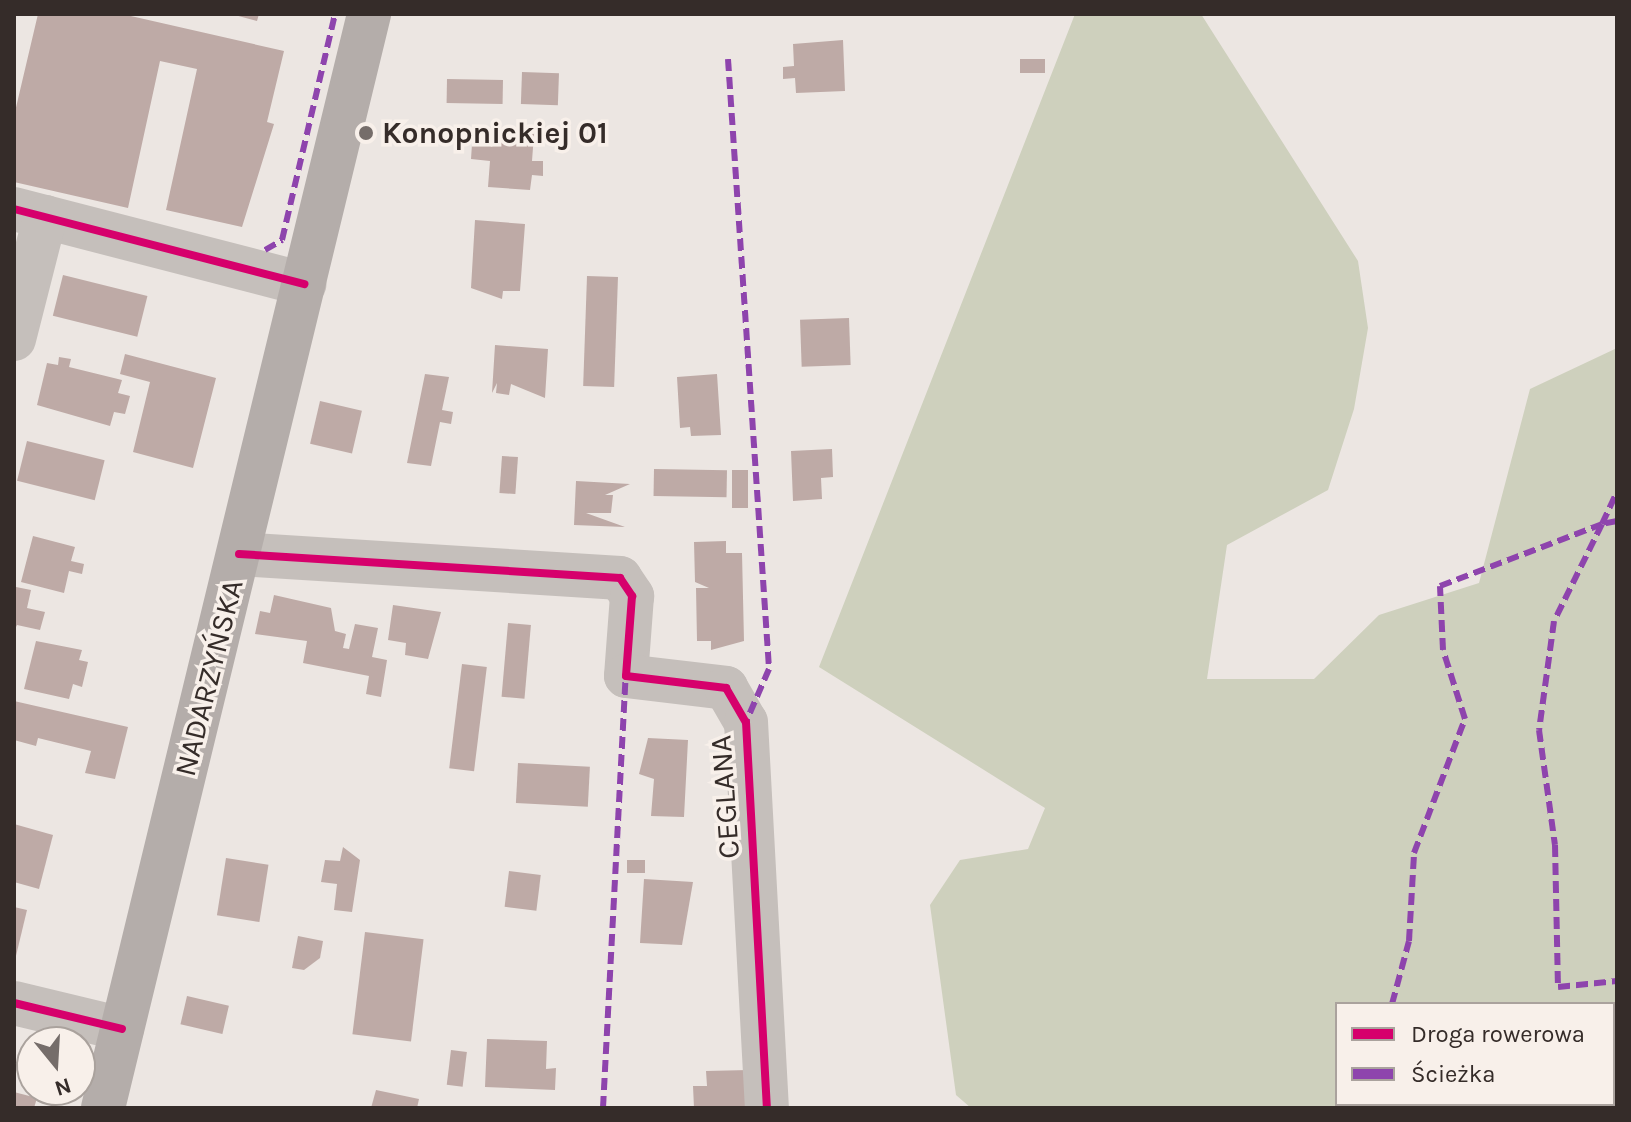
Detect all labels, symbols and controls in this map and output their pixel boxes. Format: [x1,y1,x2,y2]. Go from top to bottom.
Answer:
place label: Konopnickiej 01 [382,115,608,151]
marker: Konopnickiej 01 [357,124,375,142]
street label: NADARZYŃSKA [167,576,251,780]
street label: CEGLANA [703,734,747,860]
legend [1335,1002,1615,1106]
text: Droga rowerowa [1411,1020,1585,1048]
north arrow [16,1026,96,1106]
text: Ścieżka [1411,1060,1496,1088]
text: N [51,1072,74,1102]

